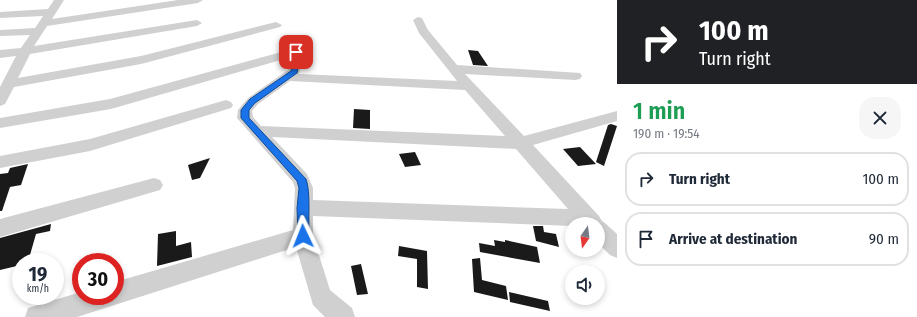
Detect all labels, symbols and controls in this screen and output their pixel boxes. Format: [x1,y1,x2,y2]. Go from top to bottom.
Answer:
text: 100 m [699,14,769,47]
icon: right [633,16,685,68]
pin [279,35,313,69]
icon: arrive [285,41,307,63]
text: Turn right [699,48,771,70]
text: 1 min [633,97,685,125]
button: close [859,97,901,139]
text: 190 m · 19:54 [633,126,700,141]
icon: right [635,168,657,190]
text: Turn right [669,170,730,188]
text: 100 m [862,170,899,188]
position arrow [282,215,324,257]
north arrow [565,217,605,257]
map controls [565,217,605,305]
icon: arrive [635,228,657,250]
text: Arrive at destination [669,230,797,248]
text: 90 m [869,230,899,248]
speed limit sign: 30 [72,253,124,305]
text: 19 [29,262,47,286]
button: sound [565,265,605,305]
text: km/h [27,283,49,295]

